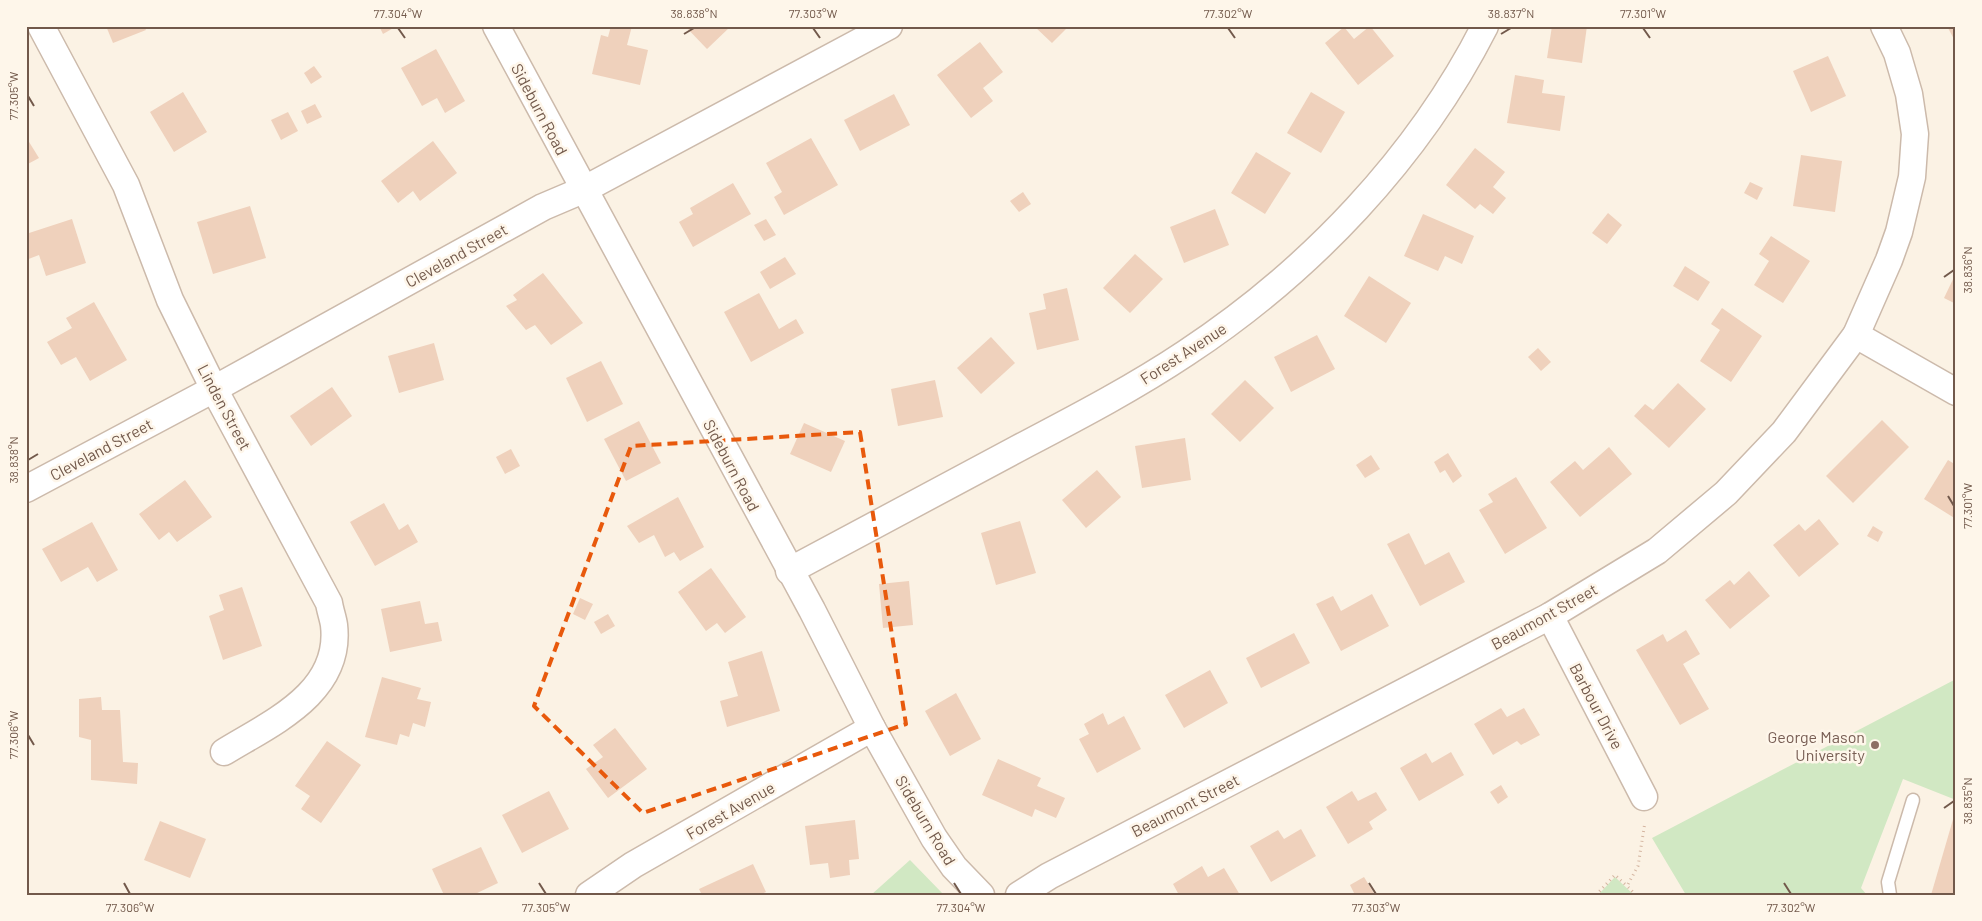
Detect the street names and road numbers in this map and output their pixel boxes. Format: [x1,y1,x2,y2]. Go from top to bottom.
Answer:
street label: Sideburn Road [508,60,572,158]
street label: Cleveland Street [402,219,510,291]
street label: Forest Avenue [1136,318,1230,388]
street label: Linden Street [194,361,256,453]
street label: Cleveland Street [46,414,156,484]
street label: Sideburn Road [700,416,764,514]
street label: Beaumont Street [1488,579,1600,653]
street label: Barbour Drive [1566,660,1628,752]
street label: Beaumont Street [1128,770,1242,840]
street label: Sideburn Road [892,772,960,868]
street label: Forest Avenue [682,777,778,843]

